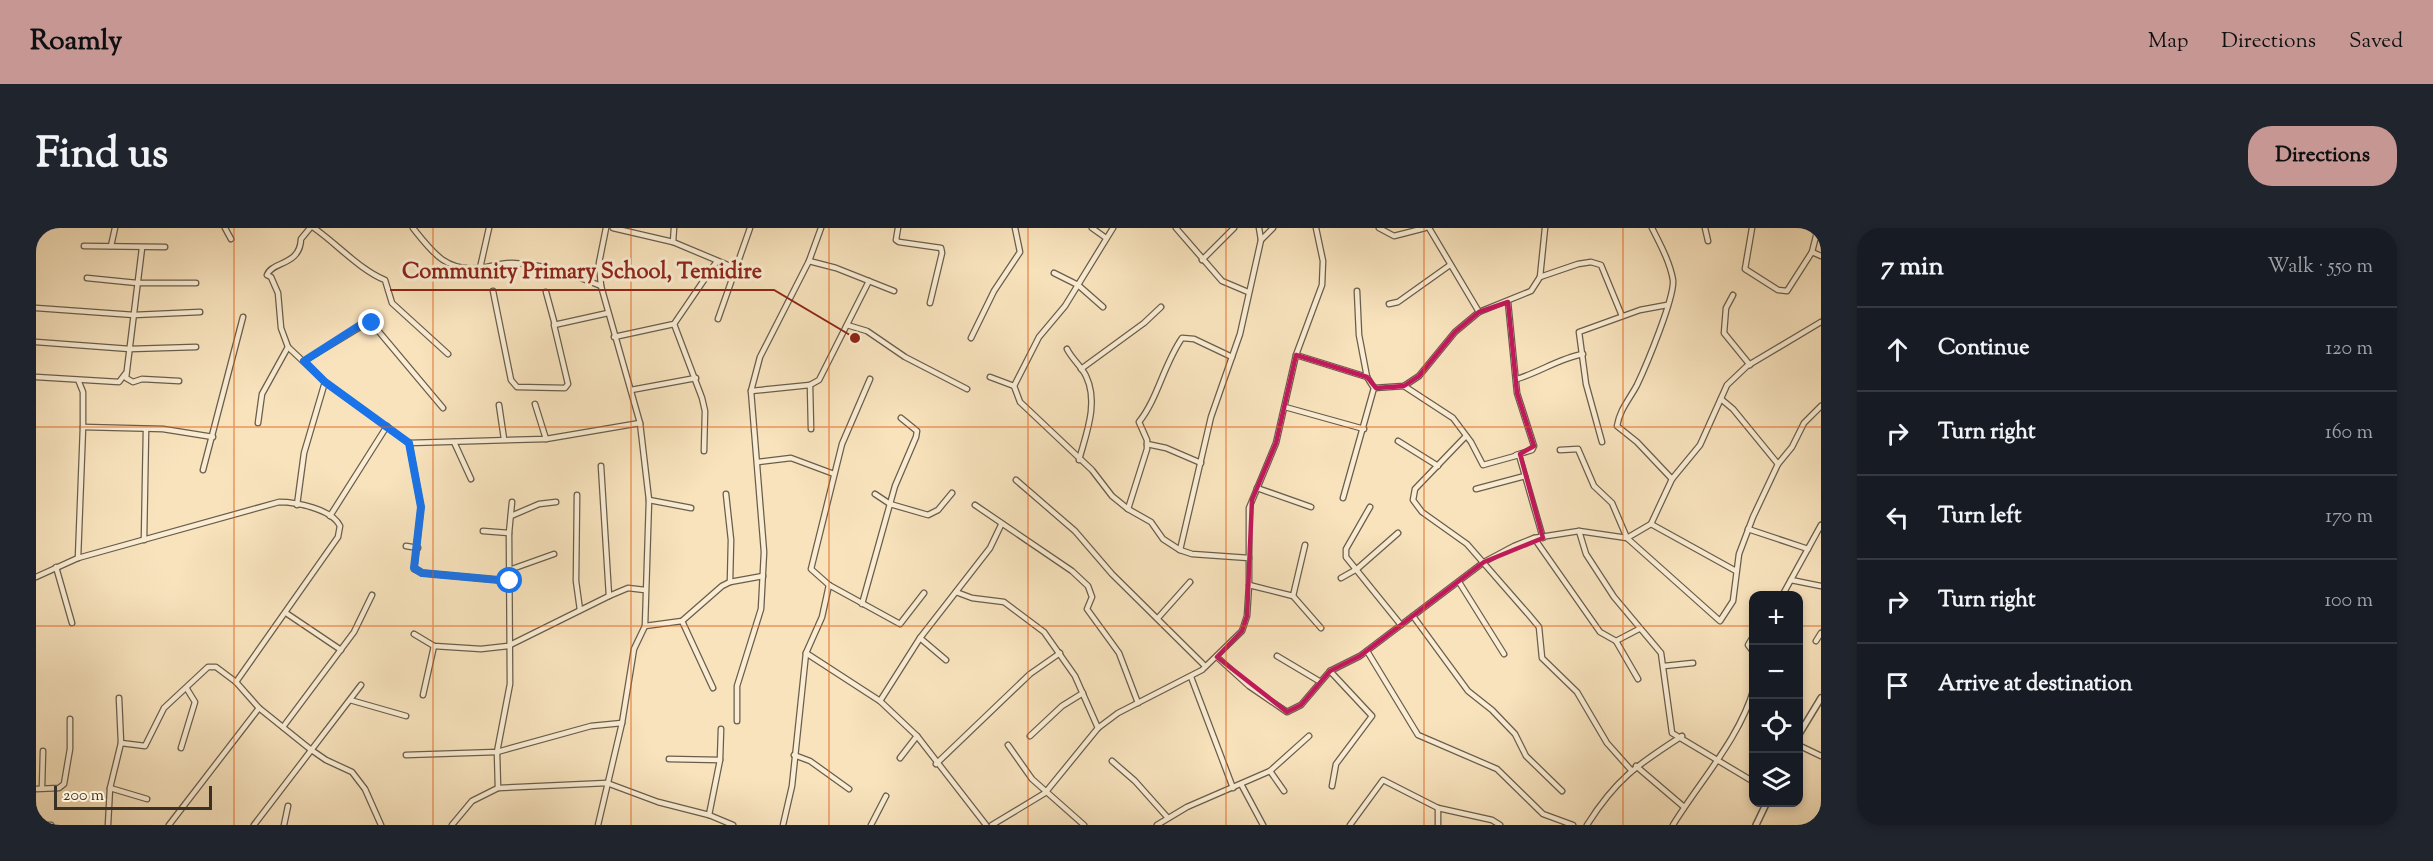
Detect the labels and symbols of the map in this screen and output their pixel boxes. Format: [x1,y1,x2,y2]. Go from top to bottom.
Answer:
callout: Community Primary School, Temidire [390,250,774,290]
text: Community Primary School, Temidire [402,257,762,289]
route end [358,309,384,335]
route start [496,567,522,593]
scale bar [54,783,212,810]

